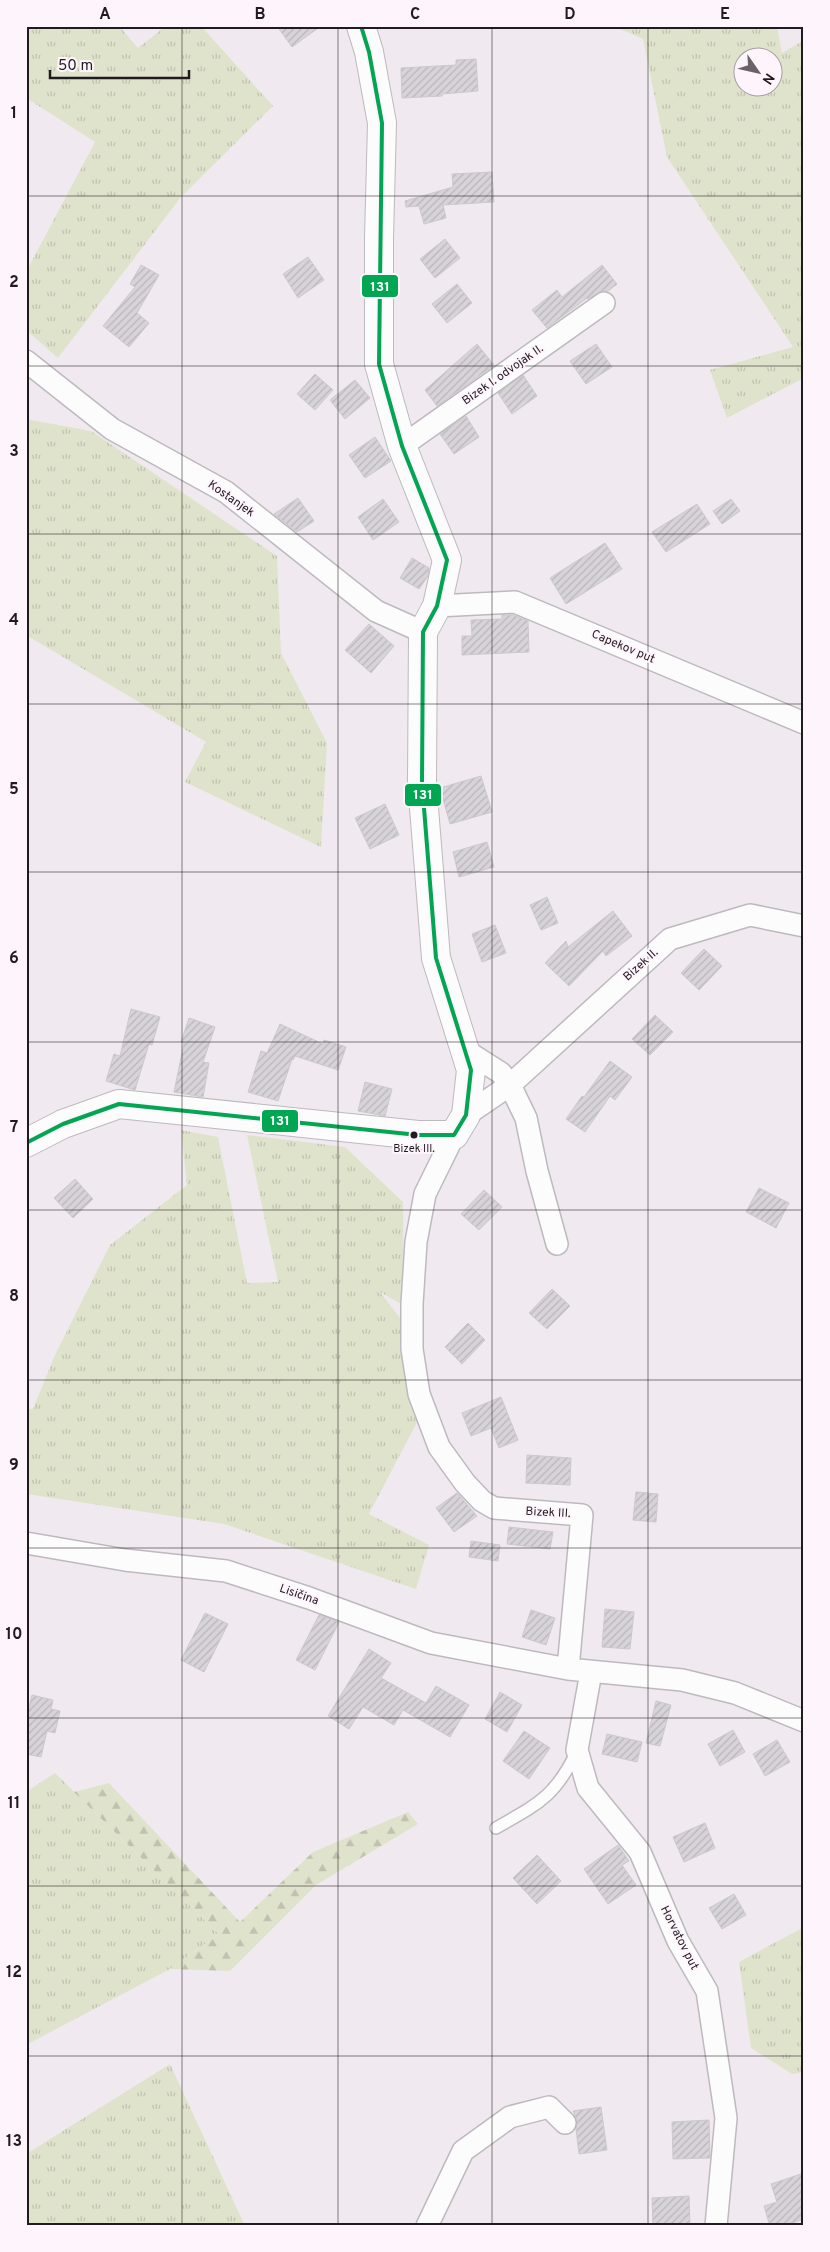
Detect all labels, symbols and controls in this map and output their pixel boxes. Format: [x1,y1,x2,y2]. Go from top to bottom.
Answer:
text: A [99,5,111,25]
text: B [254,5,266,25]
text: C [410,5,420,25]
text: D [564,5,576,25]
text: E [720,5,730,25]
scale bar [50,48,189,80]
north arrow [732,48,782,98]
text: 50 m [58,57,93,76]
text: N [758,70,777,87]
text: 1 [11,104,17,124]
text: 2 [9,273,19,293]
line badge: 131 [361,274,399,298]
text: 131 [370,279,390,296]
street label: Bizek I. odvojak II. [459,341,547,409]
text: 3 [9,442,19,462]
street label: Kostanjek [204,477,258,521]
text: 4 [9,611,19,631]
street label: Capekov put [589,626,657,668]
text: 5 [9,780,19,800]
line badge: 131 [404,783,442,807]
text: 131 [413,787,433,804]
street label: Bizek II. [620,945,662,985]
text: 6 [9,949,19,969]
line badge: 131 [261,1109,299,1133]
text: 131 [270,1113,290,1130]
text: 7 [10,1118,18,1138]
marker: Bizek III. [409,1130,419,1140]
place label: Bizek III. [393,1142,435,1156]
text: 8 [9,1287,19,1307]
text: 9 [9,1456,19,1476]
street label: Bizek III. [525,1504,571,1522]
street label: Lisičina [277,1581,321,1609]
text: 10 [6,1625,22,1645]
text: 11 [8,1794,20,1814]
street label: Horvatov put [656,1903,702,1973]
text: 12 [6,1963,22,1983]
text: 13 [6,2132,22,2152]

